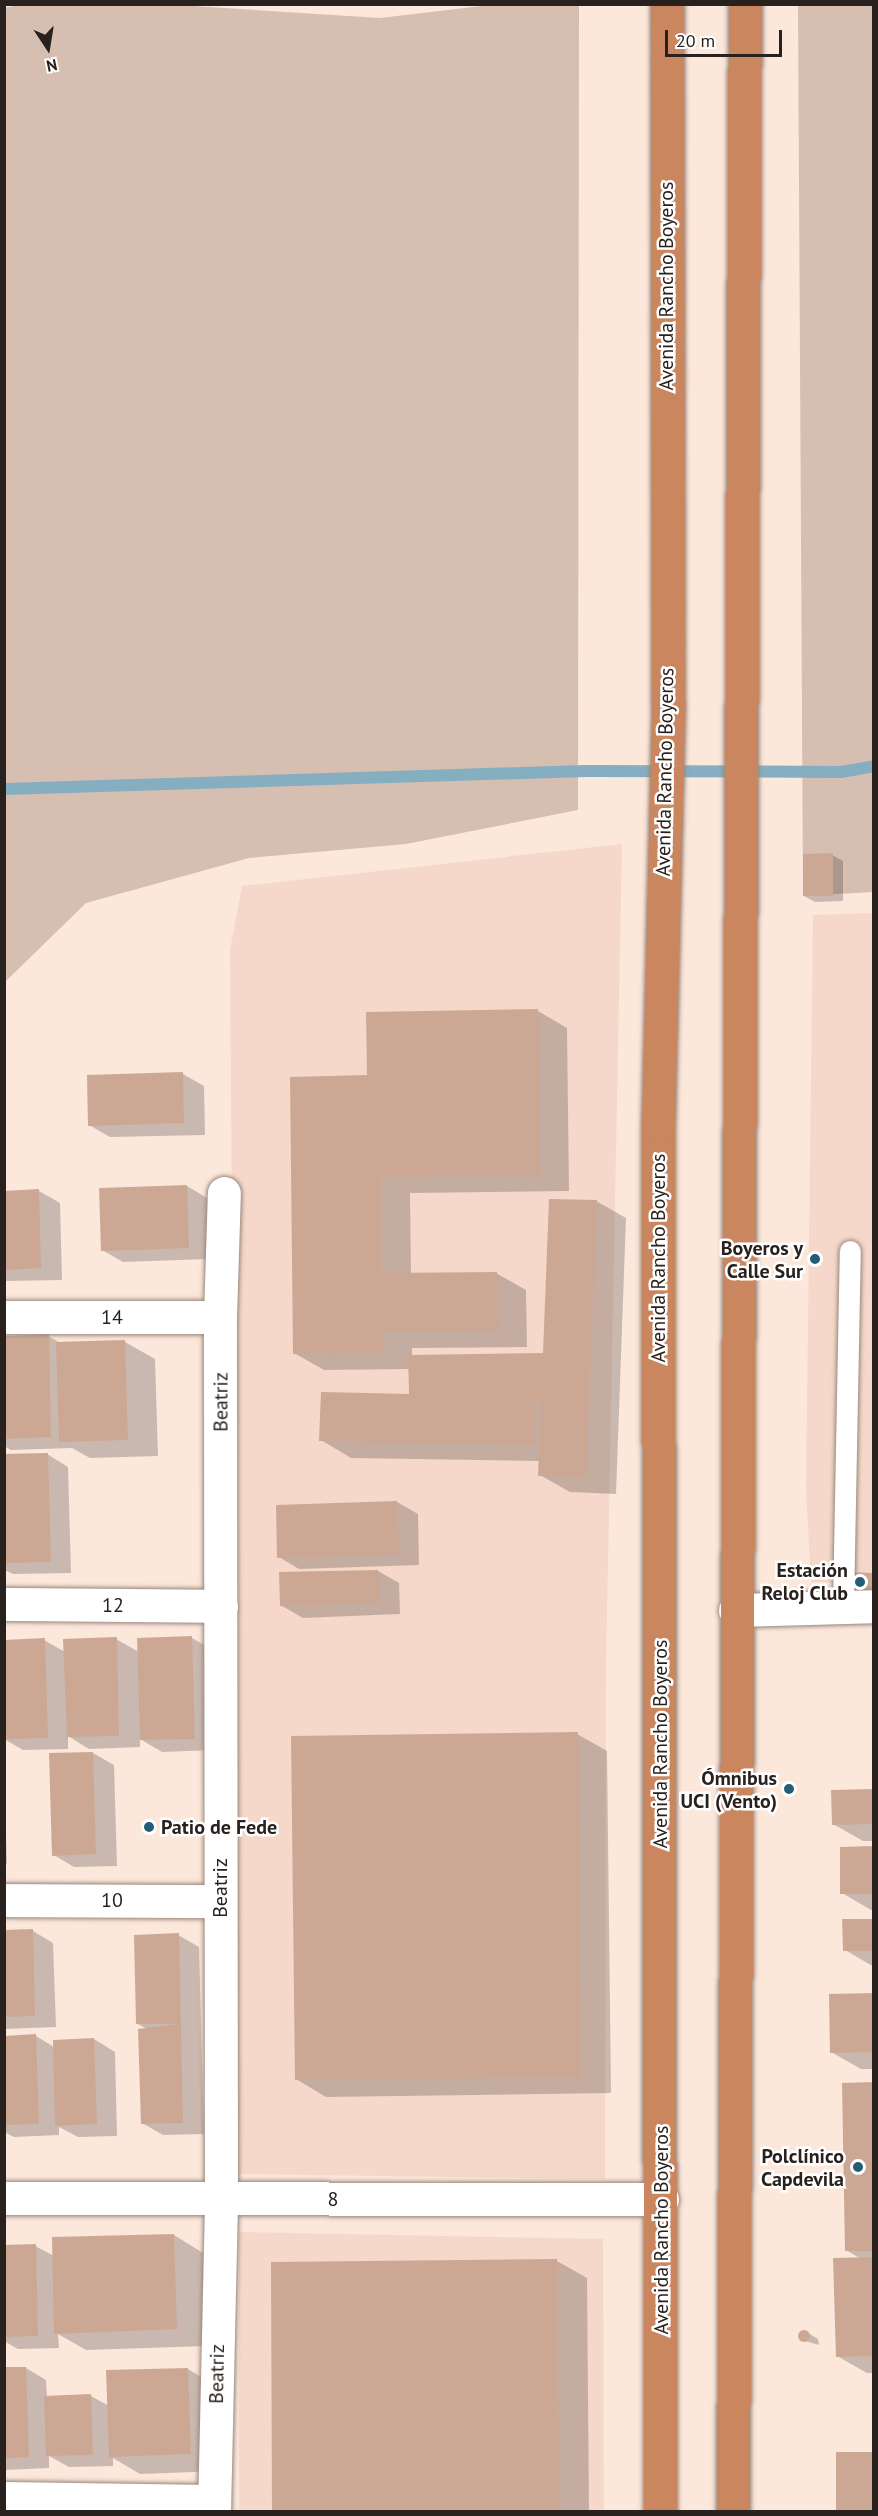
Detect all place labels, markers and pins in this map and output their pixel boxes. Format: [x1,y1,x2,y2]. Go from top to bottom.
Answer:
place label: Boyeros y Calle Sur [720,1236,803,1283]
marker: Boyeros y Calle Sur [808,1252,822,1266]
place label: Estación Reloj Club [761,1558,848,1605]
marker: Estación Reloj Club [853,1575,867,1589]
place label: Ómnibus UCI (Vento) [681,1766,777,1813]
marker: Ómnibus UCI (Vento) [782,1782,796,1796]
place label: Patio de Fede [161,1815,277,1839]
marker: Patio de Fede [142,1820,156,1834]
place label: Polclínico Capdevila [761,2144,844,2191]
marker: Polclínico Capdevila [849,2158,867,2176]

